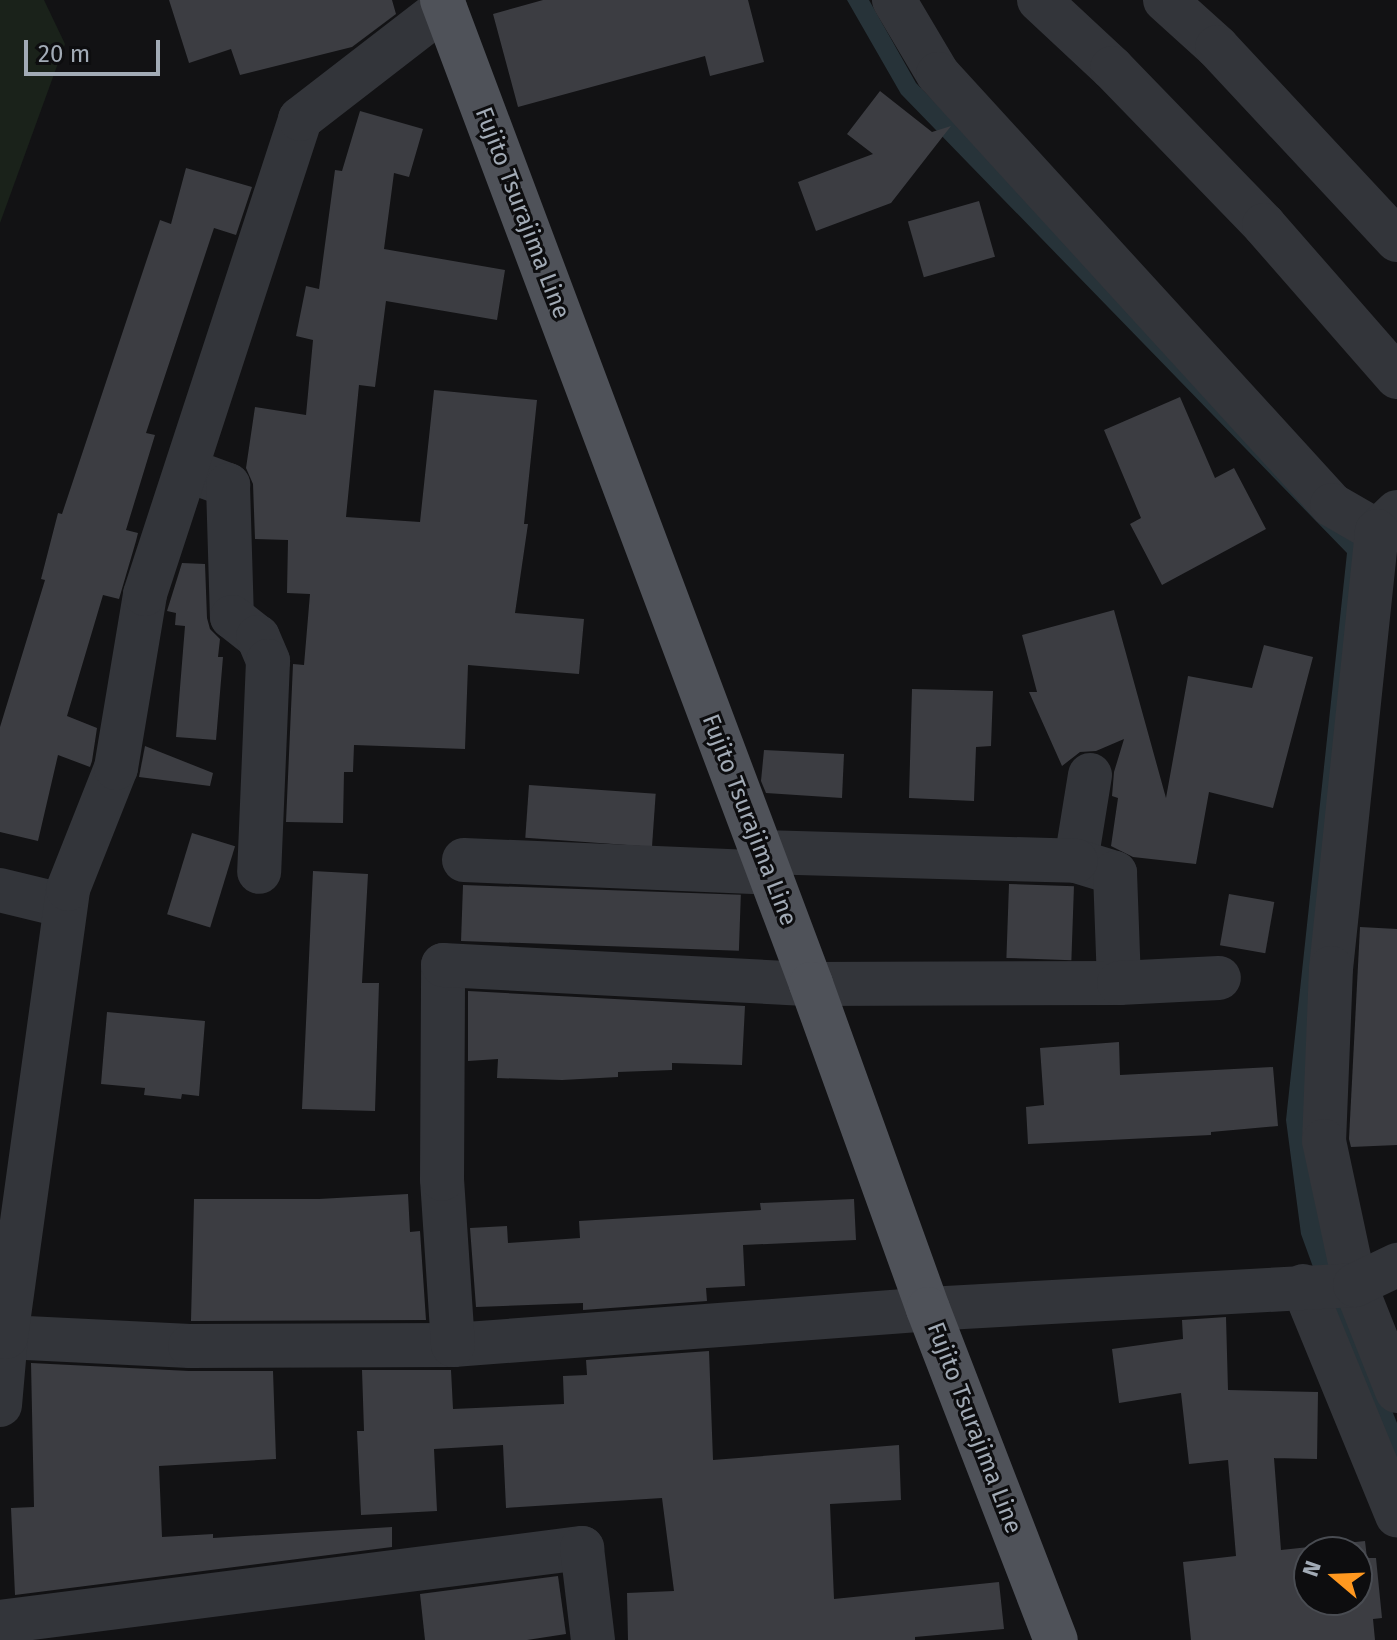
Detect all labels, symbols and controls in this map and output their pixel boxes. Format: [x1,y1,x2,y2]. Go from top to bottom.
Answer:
scale bar [28,24,164,74]
text: 20 m [38,40,90,68]
street label: Fujito Tsurajima Line [468,103,576,323]
street label: Fujito Tsurajima Line [695,710,803,930]
street label: Fujito Tsurajima Line [920,1318,1028,1538]
north arrow [1293,1536,1373,1616]
text: N [1297,1557,1327,1580]

